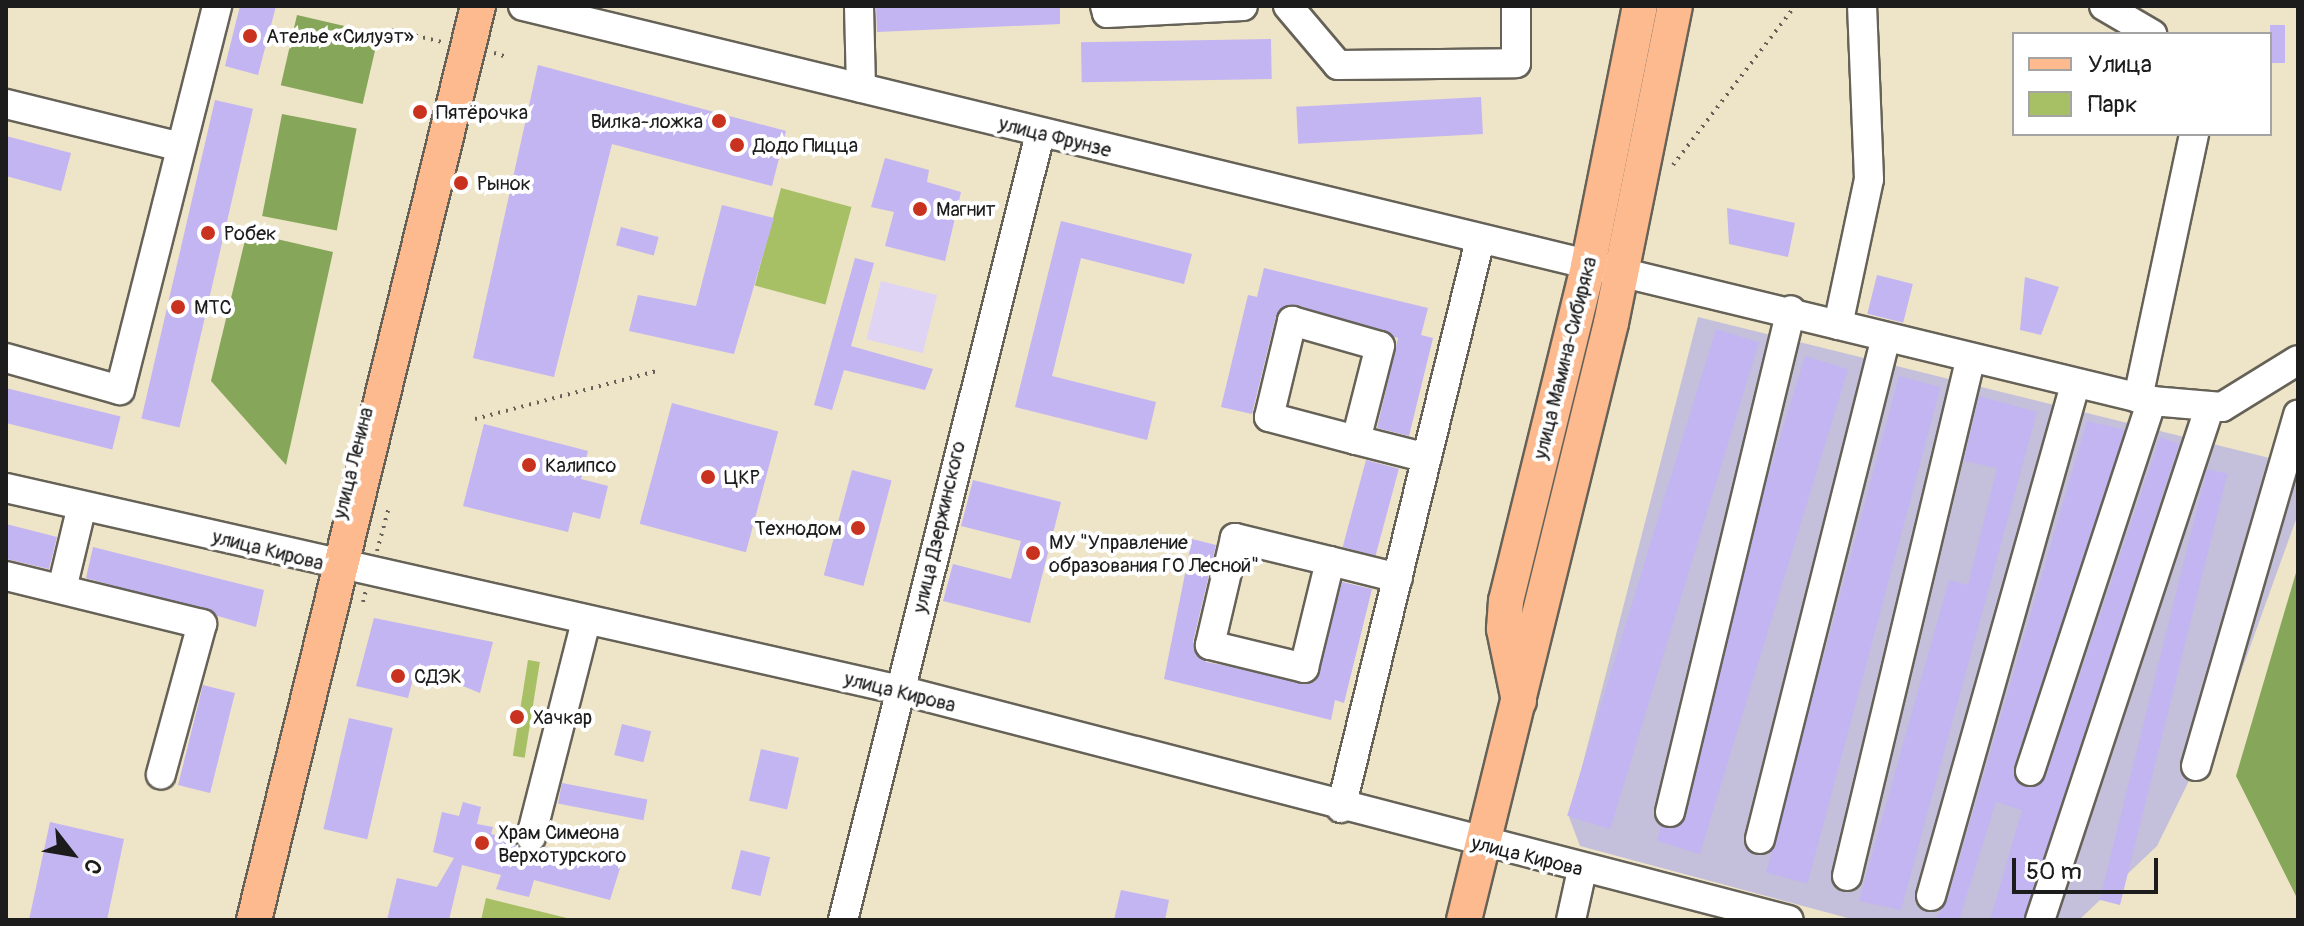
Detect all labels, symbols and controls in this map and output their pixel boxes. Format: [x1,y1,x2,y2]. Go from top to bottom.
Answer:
place label: Ателье «Силуэт» [266,24,414,48]
marker: Ателье «Силуэт» [241,27,259,45]
legend [2012,32,2272,136]
text: Улица [2088,50,2152,79]
text: Парк [2088,90,2137,119]
place label: Пятёрочка [436,100,528,124]
marker: Пятёрочка [411,103,429,121]
place label: Вилка-ложка [590,109,703,133]
street label: улица Фрунзе [996,111,1114,163]
marker: Вилка-ложка [710,112,728,130]
place label: Додо Пицца [753,133,858,157]
marker: Додо Пицца [728,136,746,154]
place label: Рынок [477,171,531,195]
marker: Рынок [452,174,470,192]
place label: Магнит [936,197,995,221]
marker: Магнит [911,200,929,218]
place label: Робек [224,221,276,245]
marker: Робек [199,224,217,242]
street label: улица Мамина-Сибиряка [1528,254,1602,462]
place label: МТС [194,295,232,319]
marker: МТС [169,298,187,316]
street label: улица Ленина [328,405,378,521]
street label: улица Дзержинского [908,439,970,615]
place label: Калипсо [545,453,616,477]
marker: Калипсо [520,456,538,474]
place label: ЦКР [724,465,760,489]
marker: ЦКР [699,468,717,486]
place label: Технодом [754,516,842,540]
marker: Технодом [849,519,867,537]
street label: улица Кирова [210,525,326,575]
place label: МУ "Управление образования ГО Лесной" [1049,530,1259,577]
marker: МУ "Управление образования ГО Лесной" [1024,544,1042,562]
place label: СДЭК [414,664,462,688]
marker: СДЭК [389,667,407,685]
street label: улица Кирова [842,667,958,717]
place label: Хачкар [533,705,592,729]
marker: Хачкар [508,708,526,726]
north arrow [32,814,112,894]
place label: Храм Симеона Верхотурского [498,820,626,867]
street label: улица Кирова [1469,831,1585,881]
marker: Храм Симеона Верхотурского [473,834,491,852]
scale bar [2016,842,2162,892]
text: С [77,853,108,879]
text: 50 m [2026,857,2082,886]

